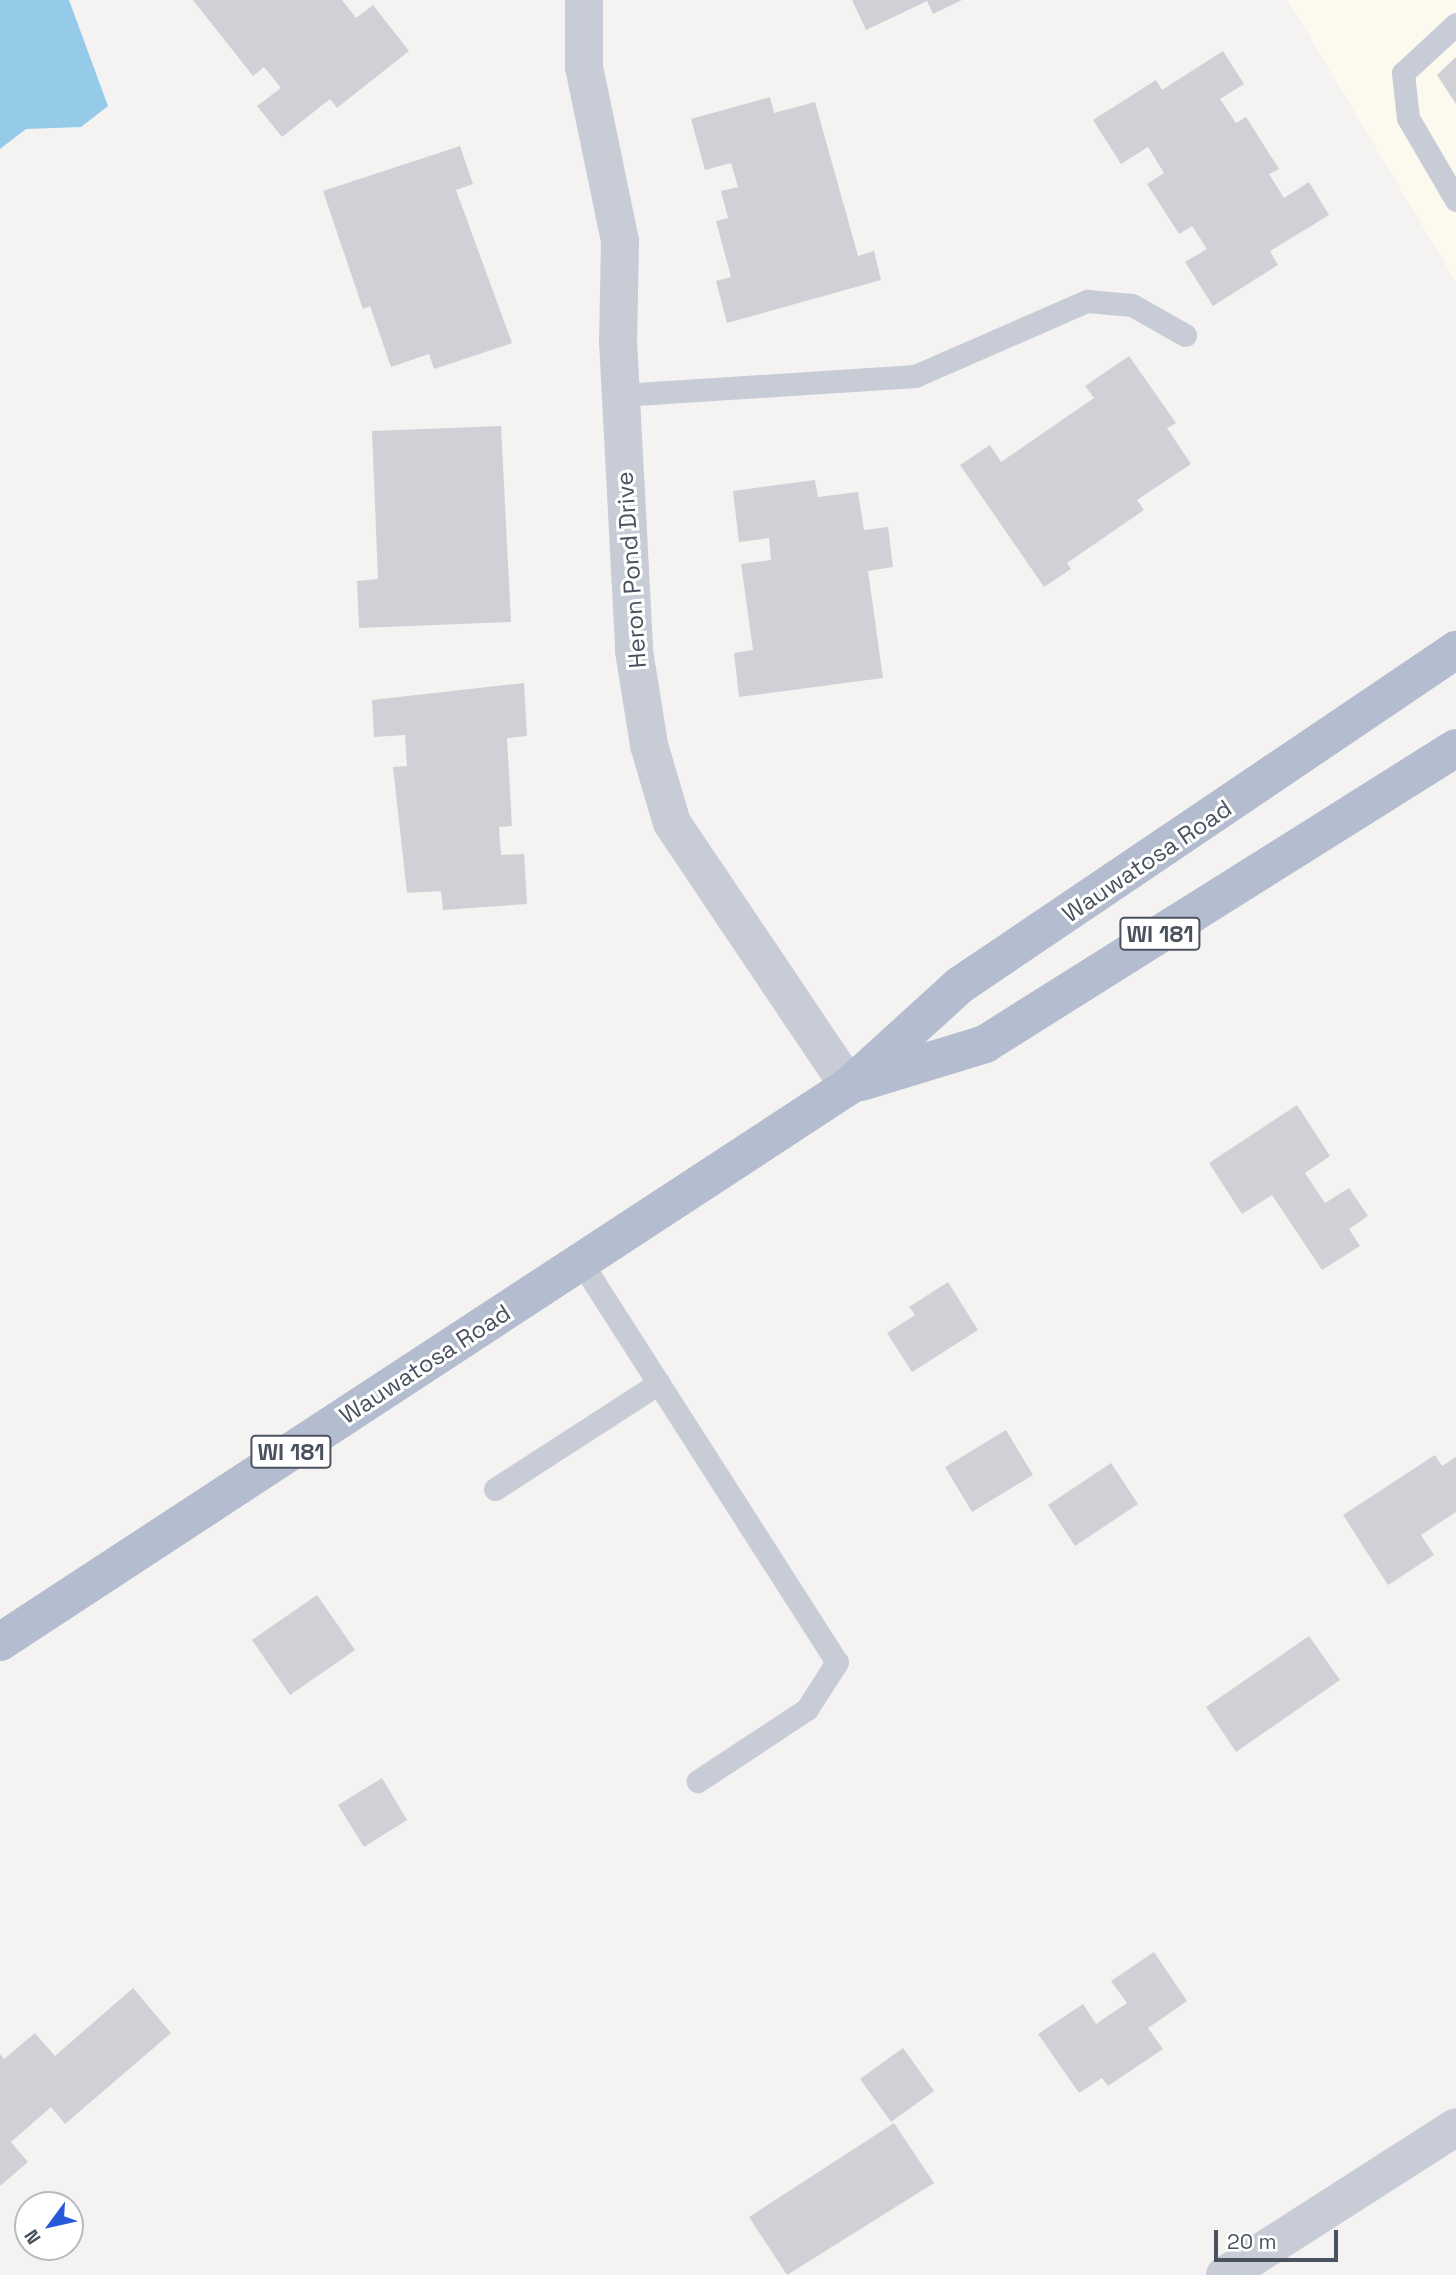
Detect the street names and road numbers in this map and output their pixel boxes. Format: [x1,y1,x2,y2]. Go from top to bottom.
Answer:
street label: Heron Pond Drive [610,471,652,669]
street label: Wauwatosa Road [1057,794,1237,928]
road number: WI 181 [1118,914,1202,953]
street label: Wauwatosa Road [334,1298,516,1430]
road number: WI 181 [249,1432,333,1471]

